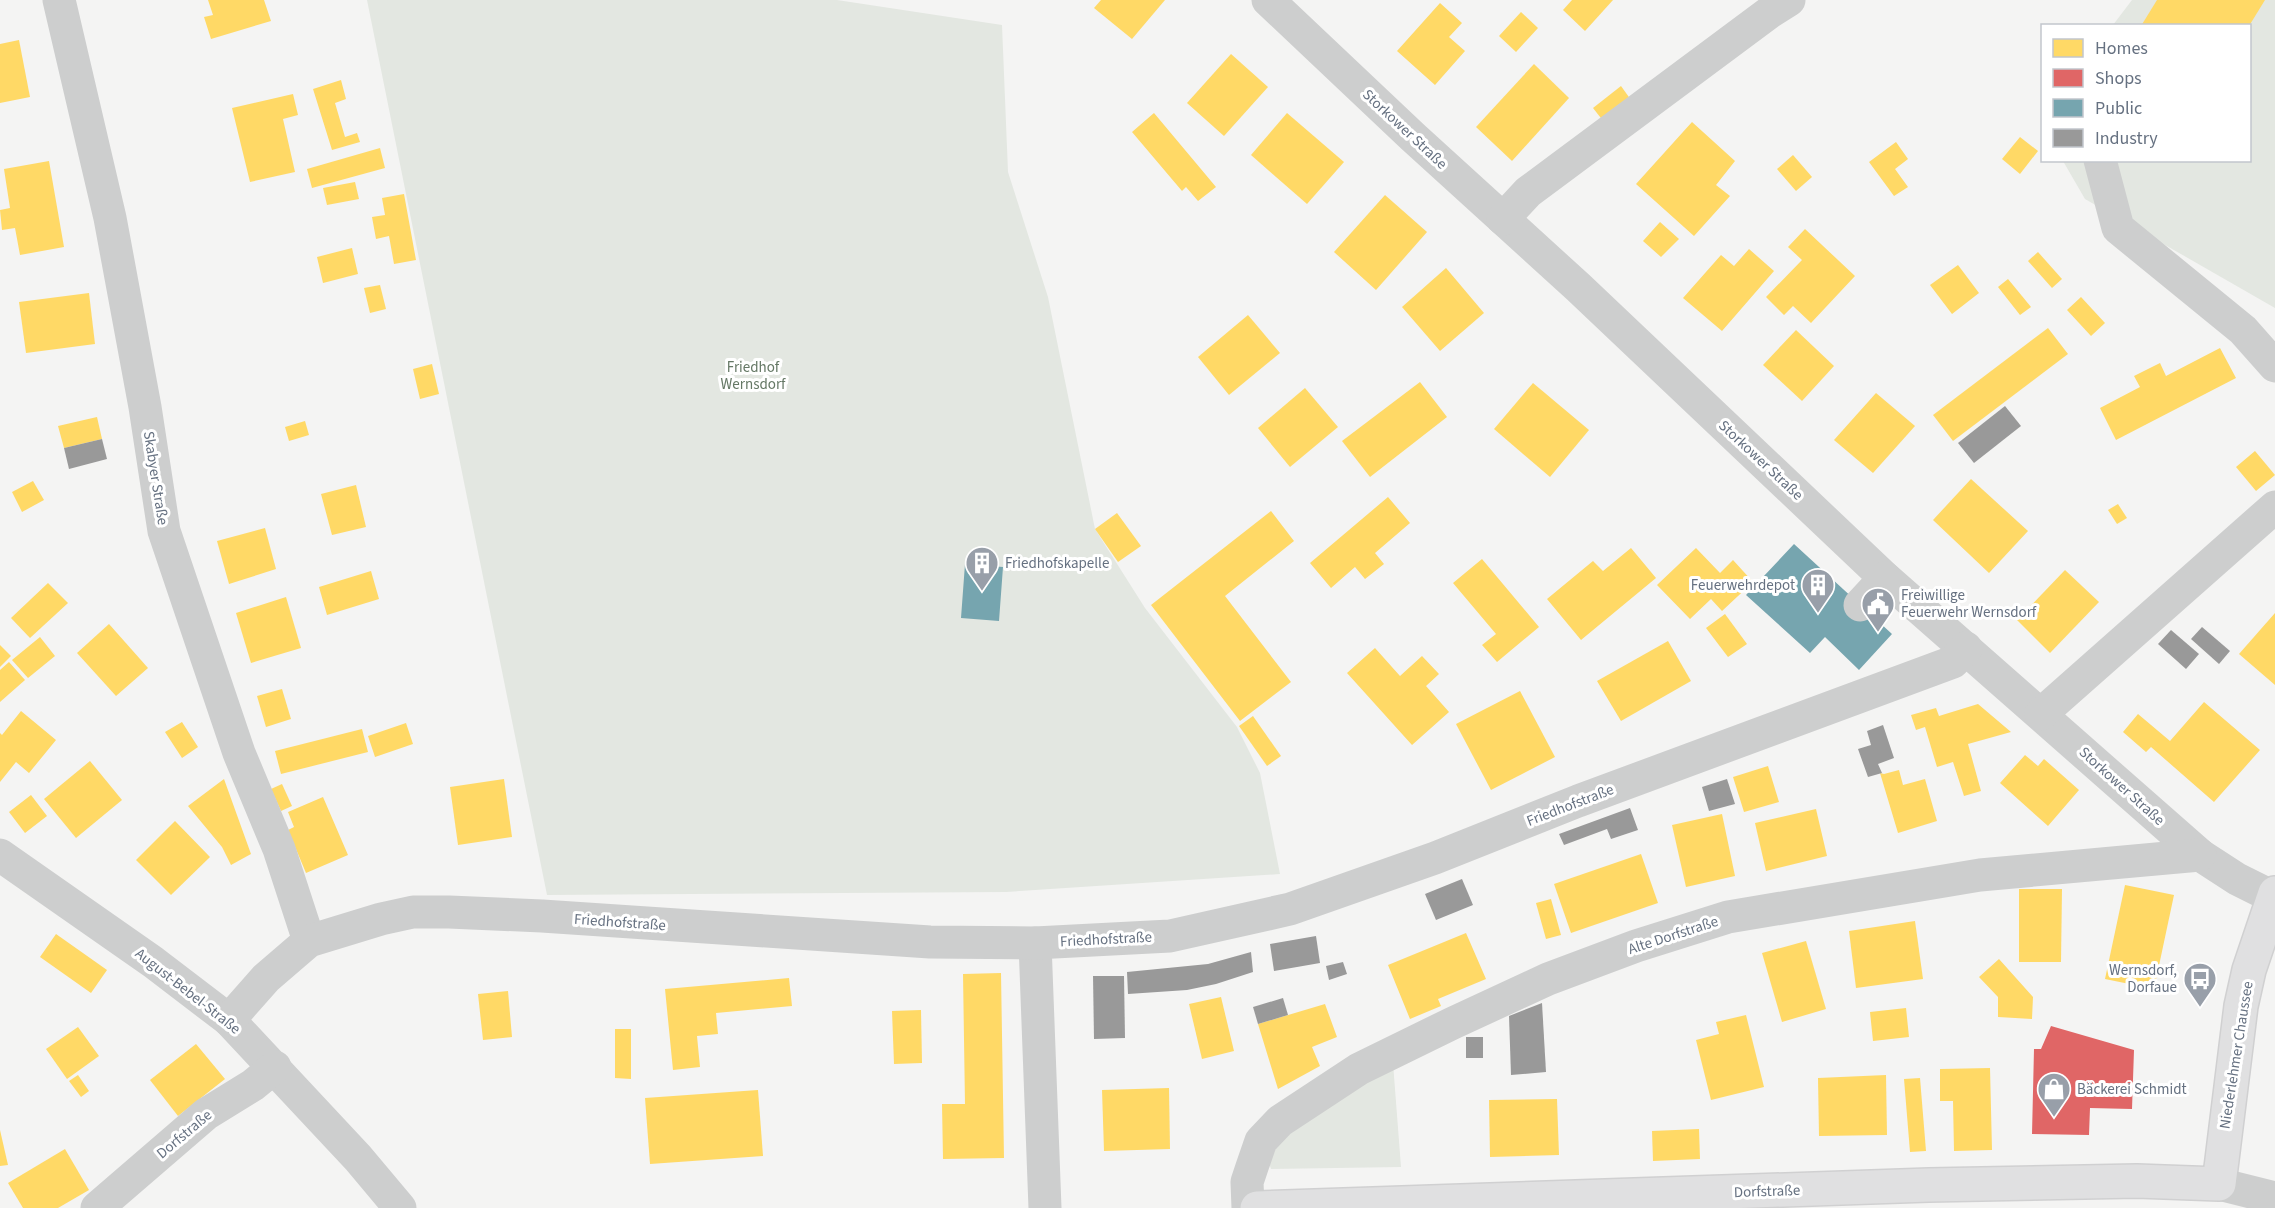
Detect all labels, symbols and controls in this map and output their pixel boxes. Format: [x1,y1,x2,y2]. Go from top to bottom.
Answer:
legend [2041,24,2251,162]
text: Homes [2095,36,2148,61]
text: Shops [2095,66,2142,91]
street label: Storkower Straße [1358,85,1452,174]
text: Public [2095,96,2142,121]
text: Industry [2095,126,2158,151]
park label: Friedhof Wernsdorf [721,357,786,395]
street label: Storkower Straße [1714,416,1808,505]
street label: Skabyer Straße [138,430,173,527]
building icon: Friedhofskapelle [964,545,1000,592]
place label: Friedhofskapelle [1005,553,1109,574]
building icon: Feuerwehrdepot [1800,567,1836,614]
place label: Feuerwehrdepot [1691,575,1795,596]
place label: Freiwillige Feuerwehr Wernsdorf [1901,585,2037,623]
public building icon: Freiwillige Feuerwehr Wernsdorf [1860,586,1896,633]
street label: Storkower Straße [2074,742,2169,831]
street label: Friedhofstraße [1524,779,1617,832]
street label: Friedhofstraße [573,909,667,936]
street label: Alte Dorfstraße [1625,911,1721,960]
street label: Friedhofstraße [1060,927,1152,952]
street label: August-Bebel-Straße [131,944,245,1039]
place label: Wernsdorf, Dorfaue [2109,960,2177,998]
bus stop icon: Wernsdorf, Dorfaue [2182,961,2218,1008]
street label: Niederlehmer Chaussee [2214,980,2259,1130]
shop icon: Bäckerei Schmidt [2036,1071,2072,1118]
place label: Bäckerei Schmidt [2077,1079,2187,1100]
street label: Dorfstraße [152,1105,217,1164]
street label: Dorfstraße [1733,1180,1801,1203]

